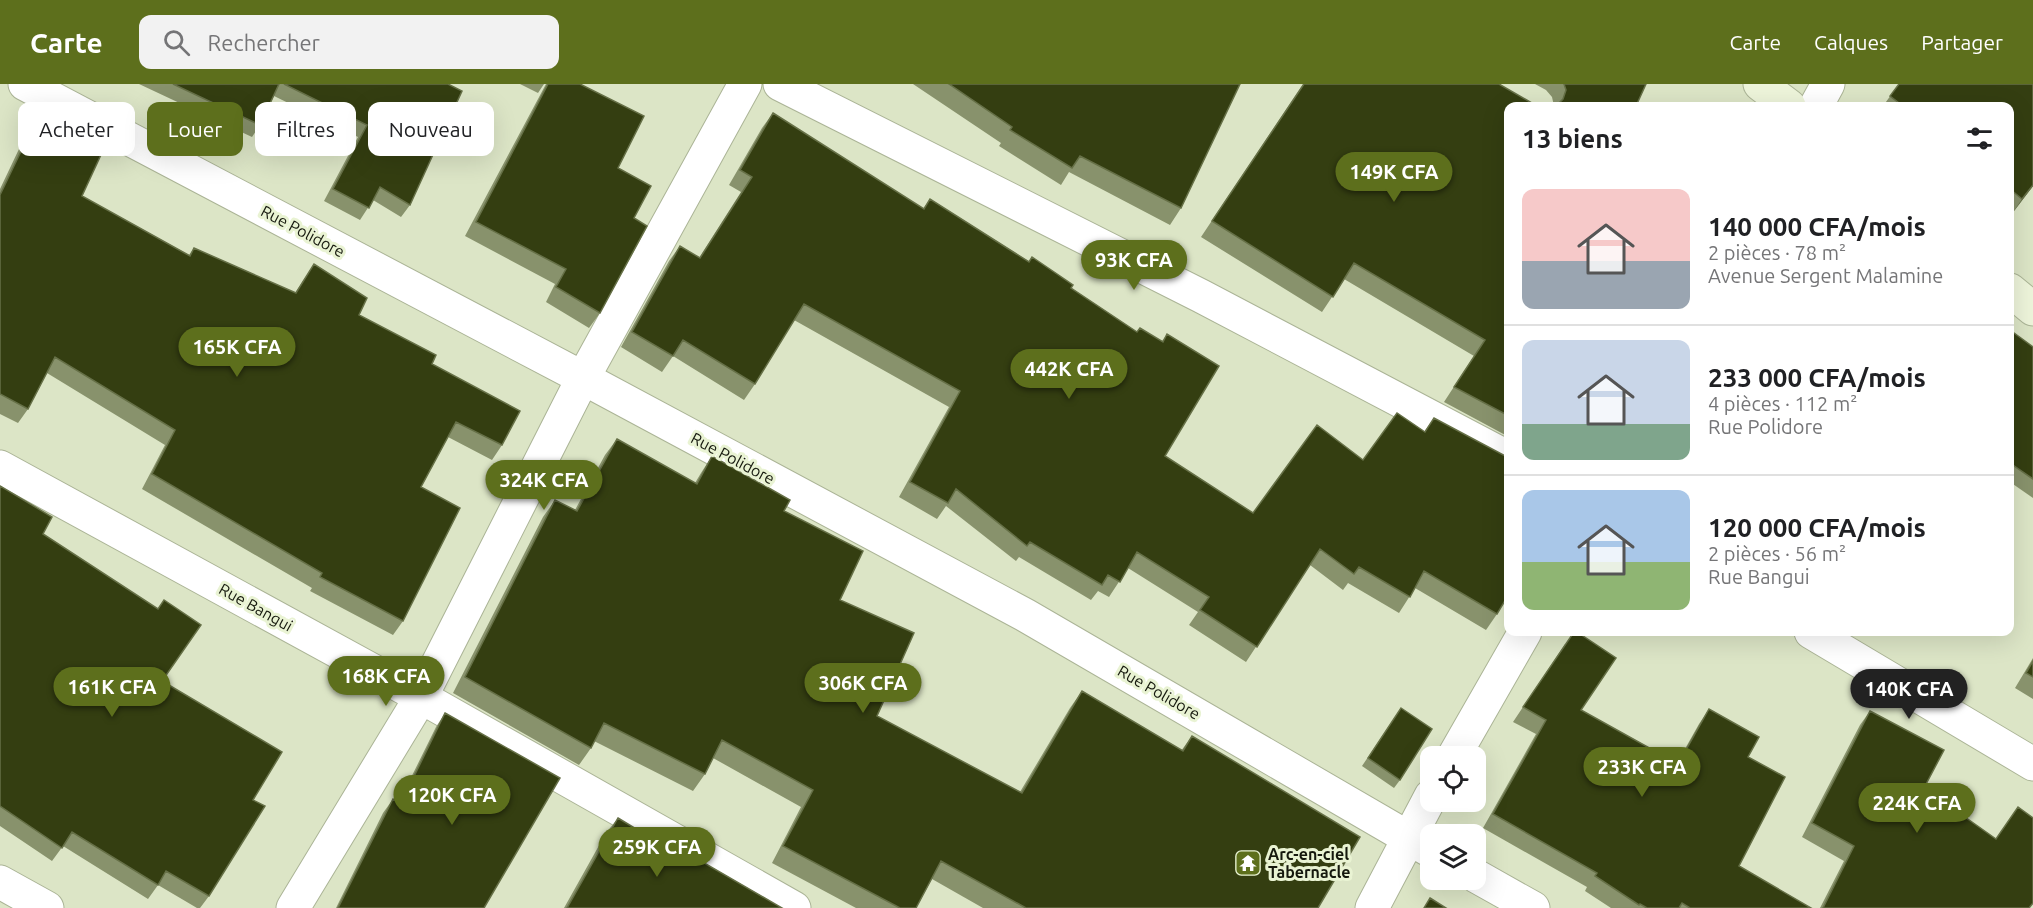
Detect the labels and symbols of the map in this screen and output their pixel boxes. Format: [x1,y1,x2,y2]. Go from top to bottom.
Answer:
pin: 149K CFA [1332,152,1456,203]
street label: Rue Polidore [258,201,348,261]
pin: 93K CFA [1079,240,1189,291]
pin: 165K CFA [175,327,299,378]
pin: 442K CFA [1007,349,1131,400]
street label: Rue Polidore [688,428,778,488]
pin: 324K CFA [482,460,606,511]
street label: Rue Bangui [216,579,296,635]
pin: 168K CFA [324,656,448,707]
street label: Rue Polidore [1115,661,1203,723]
pin: 306K CFA [801,663,925,714]
pin: 161K CFA [50,667,174,718]
pin: 140K CFA [1847,669,1971,720]
pin: 233K CFA [1580,747,1704,798]
pin: 120K CFA [390,775,514,826]
pin: 224K CFA [1855,783,1979,834]
pin: 259K CFA [595,827,719,878]
place label: Arc-en-ciel Tabernacle [1268,845,1351,881]
temple icon: Arc-en-ciel Tabernacle [1233,848,1263,878]

